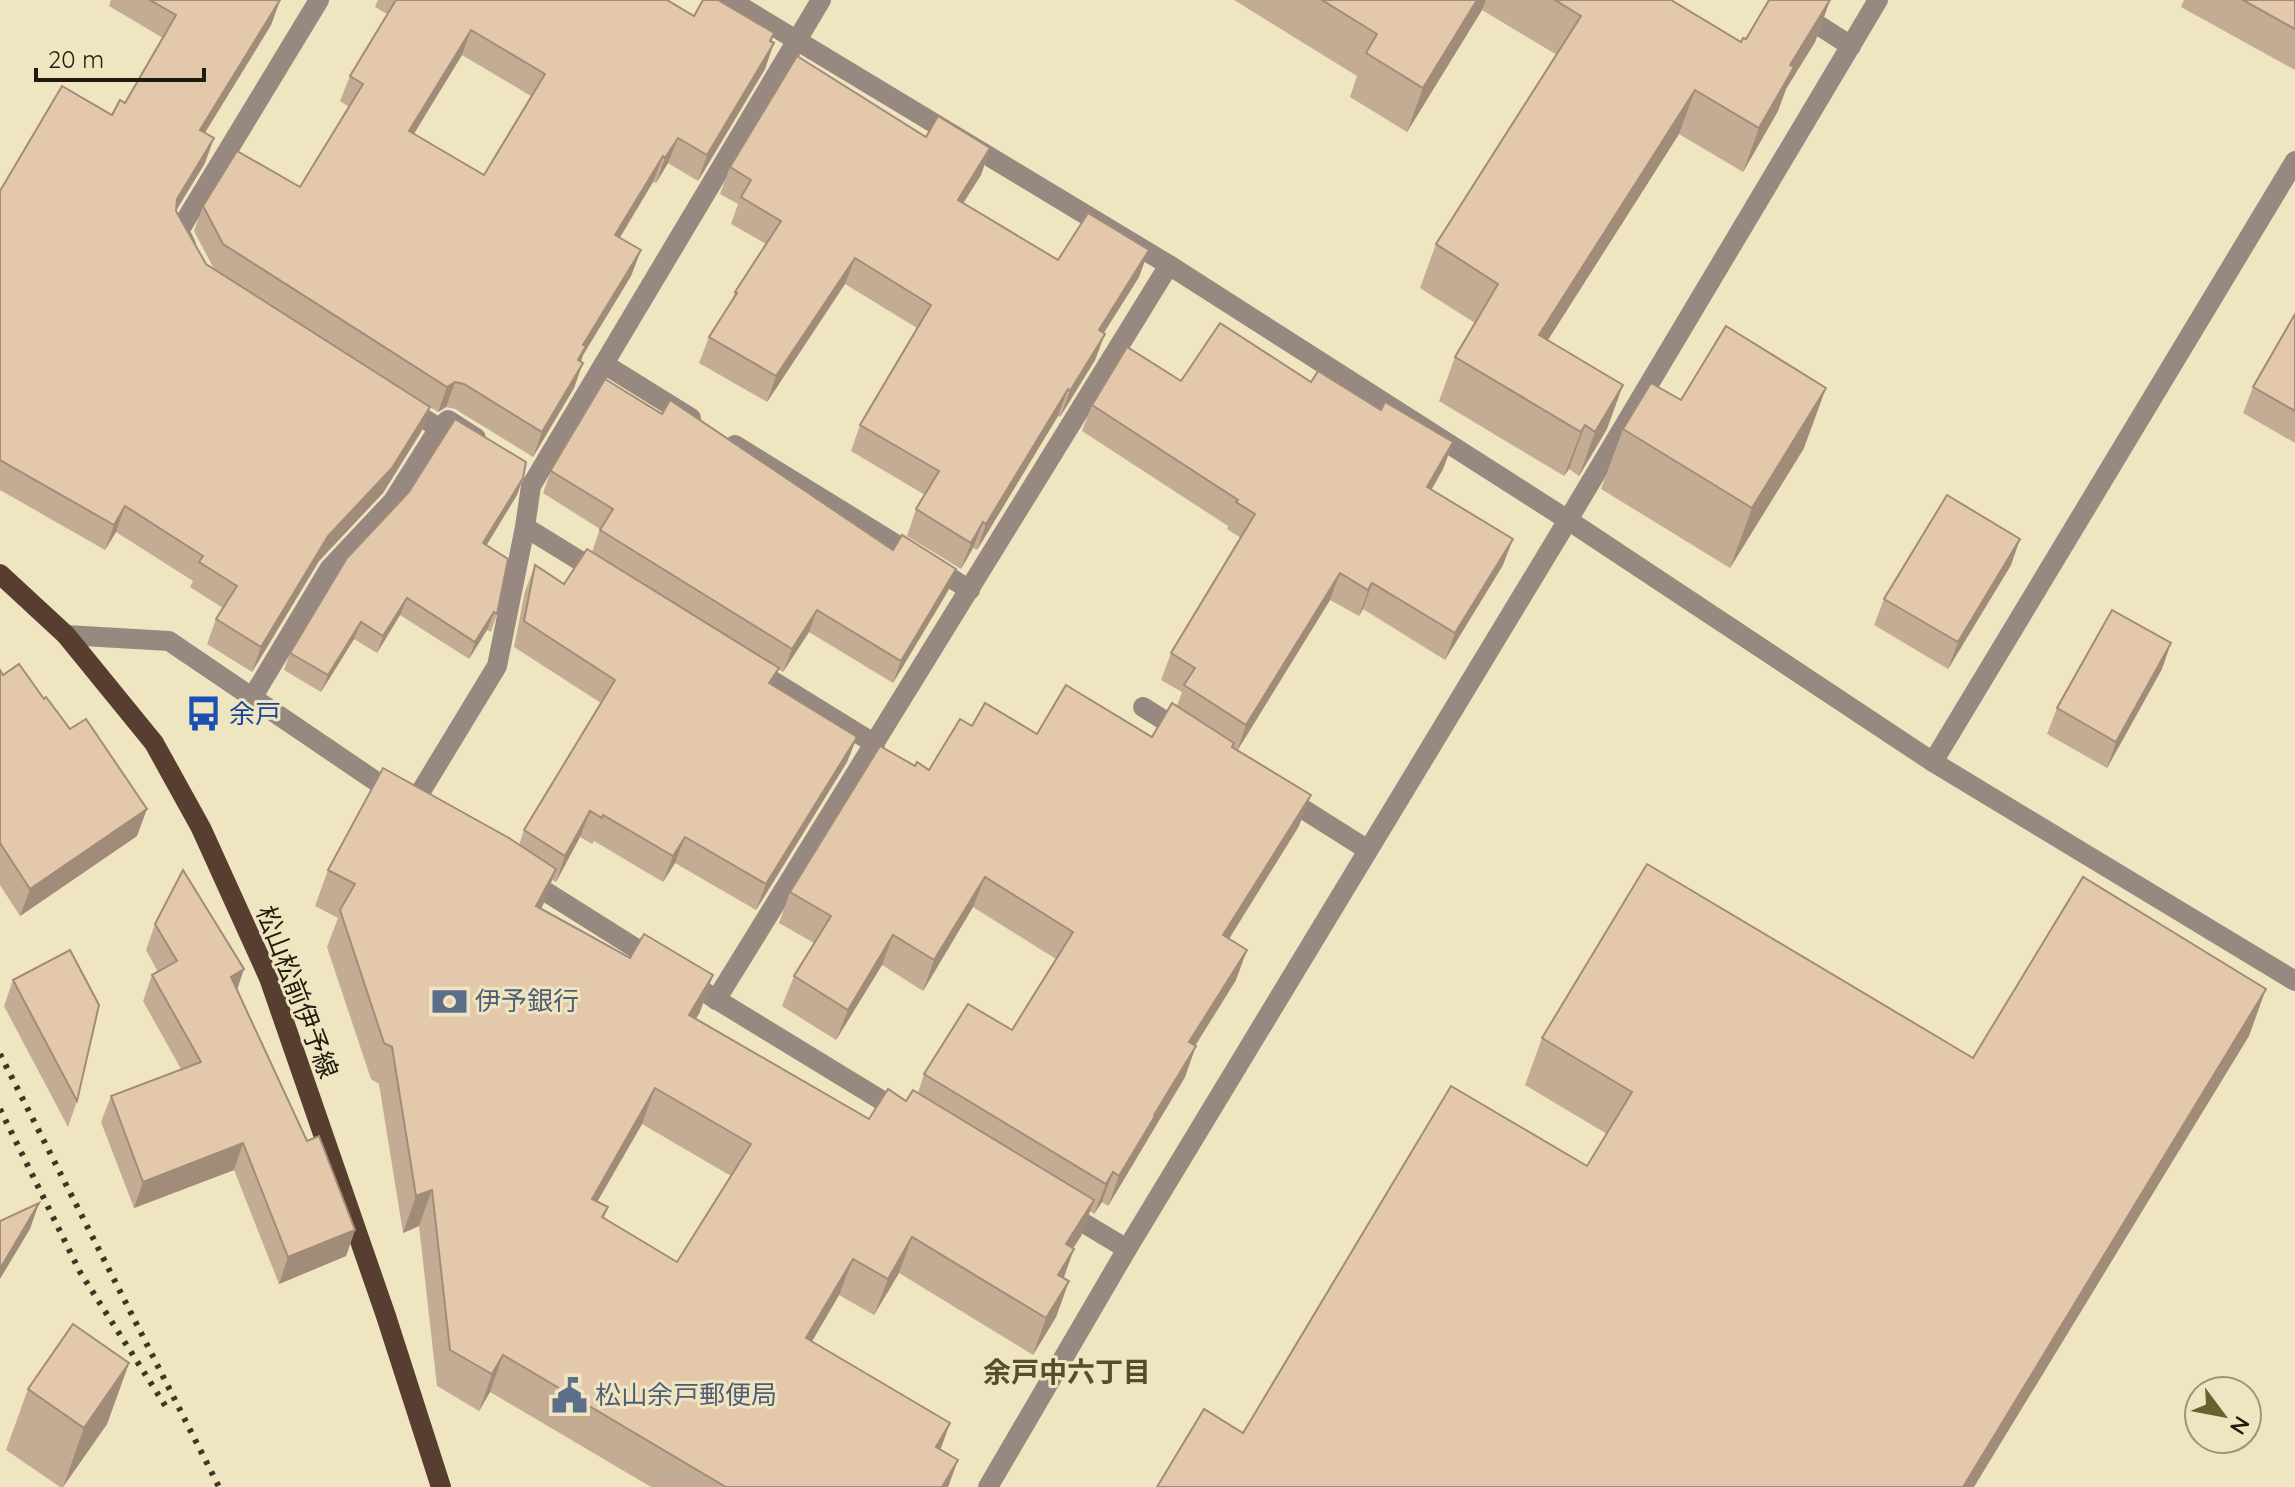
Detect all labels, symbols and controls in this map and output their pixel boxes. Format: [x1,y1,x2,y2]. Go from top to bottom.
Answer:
scale bar [36,32,204,82]
text: 20 m [48,44,104,74]
bus stop icon: 余戸 [184,695,222,733]
place label: 余戸 [229,697,281,730]
street label: 松山松前伊予線 [249,901,345,1083]
bank icon: 伊予銀行 [430,982,468,1020]
place label: 伊予銀行 [475,984,579,1017]
district label: 余戸中六丁目 [983,1354,1151,1389]
north arrow [2183,1375,2263,1455]
public building icon: 松山余戸郵便局 [550,1376,588,1414]
place label: 松山余戸郵便局 [595,1378,777,1411]
text: N [2224,1411,2256,1440]

